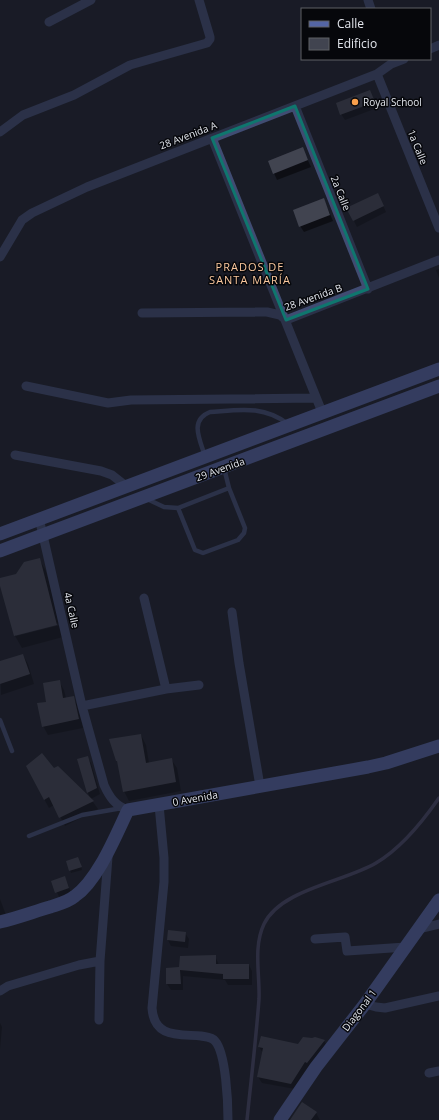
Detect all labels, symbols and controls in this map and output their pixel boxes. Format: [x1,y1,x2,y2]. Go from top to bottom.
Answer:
legend [301,8,431,60]
text: Calle [337,15,364,32]
text: Edificio [337,35,377,52]
place label: Royal School [363,95,422,109]
marker: Royal School [350,97,360,107]
street label: 28 Avenida A [157,117,219,152]
street label: 1a Calle [405,128,431,167]
street label: 2a Calle [328,174,354,213]
district label: PRADOS DE SANTA MARÍA [209,259,291,287]
street label: 28 Avenida B [282,280,344,314]
street label: 29 Avenida [193,454,247,484]
street label: 4a Calle [61,591,83,630]
street label: 0 Avenida [171,787,219,809]
street label: Diagonal 1 [339,986,379,1034]

